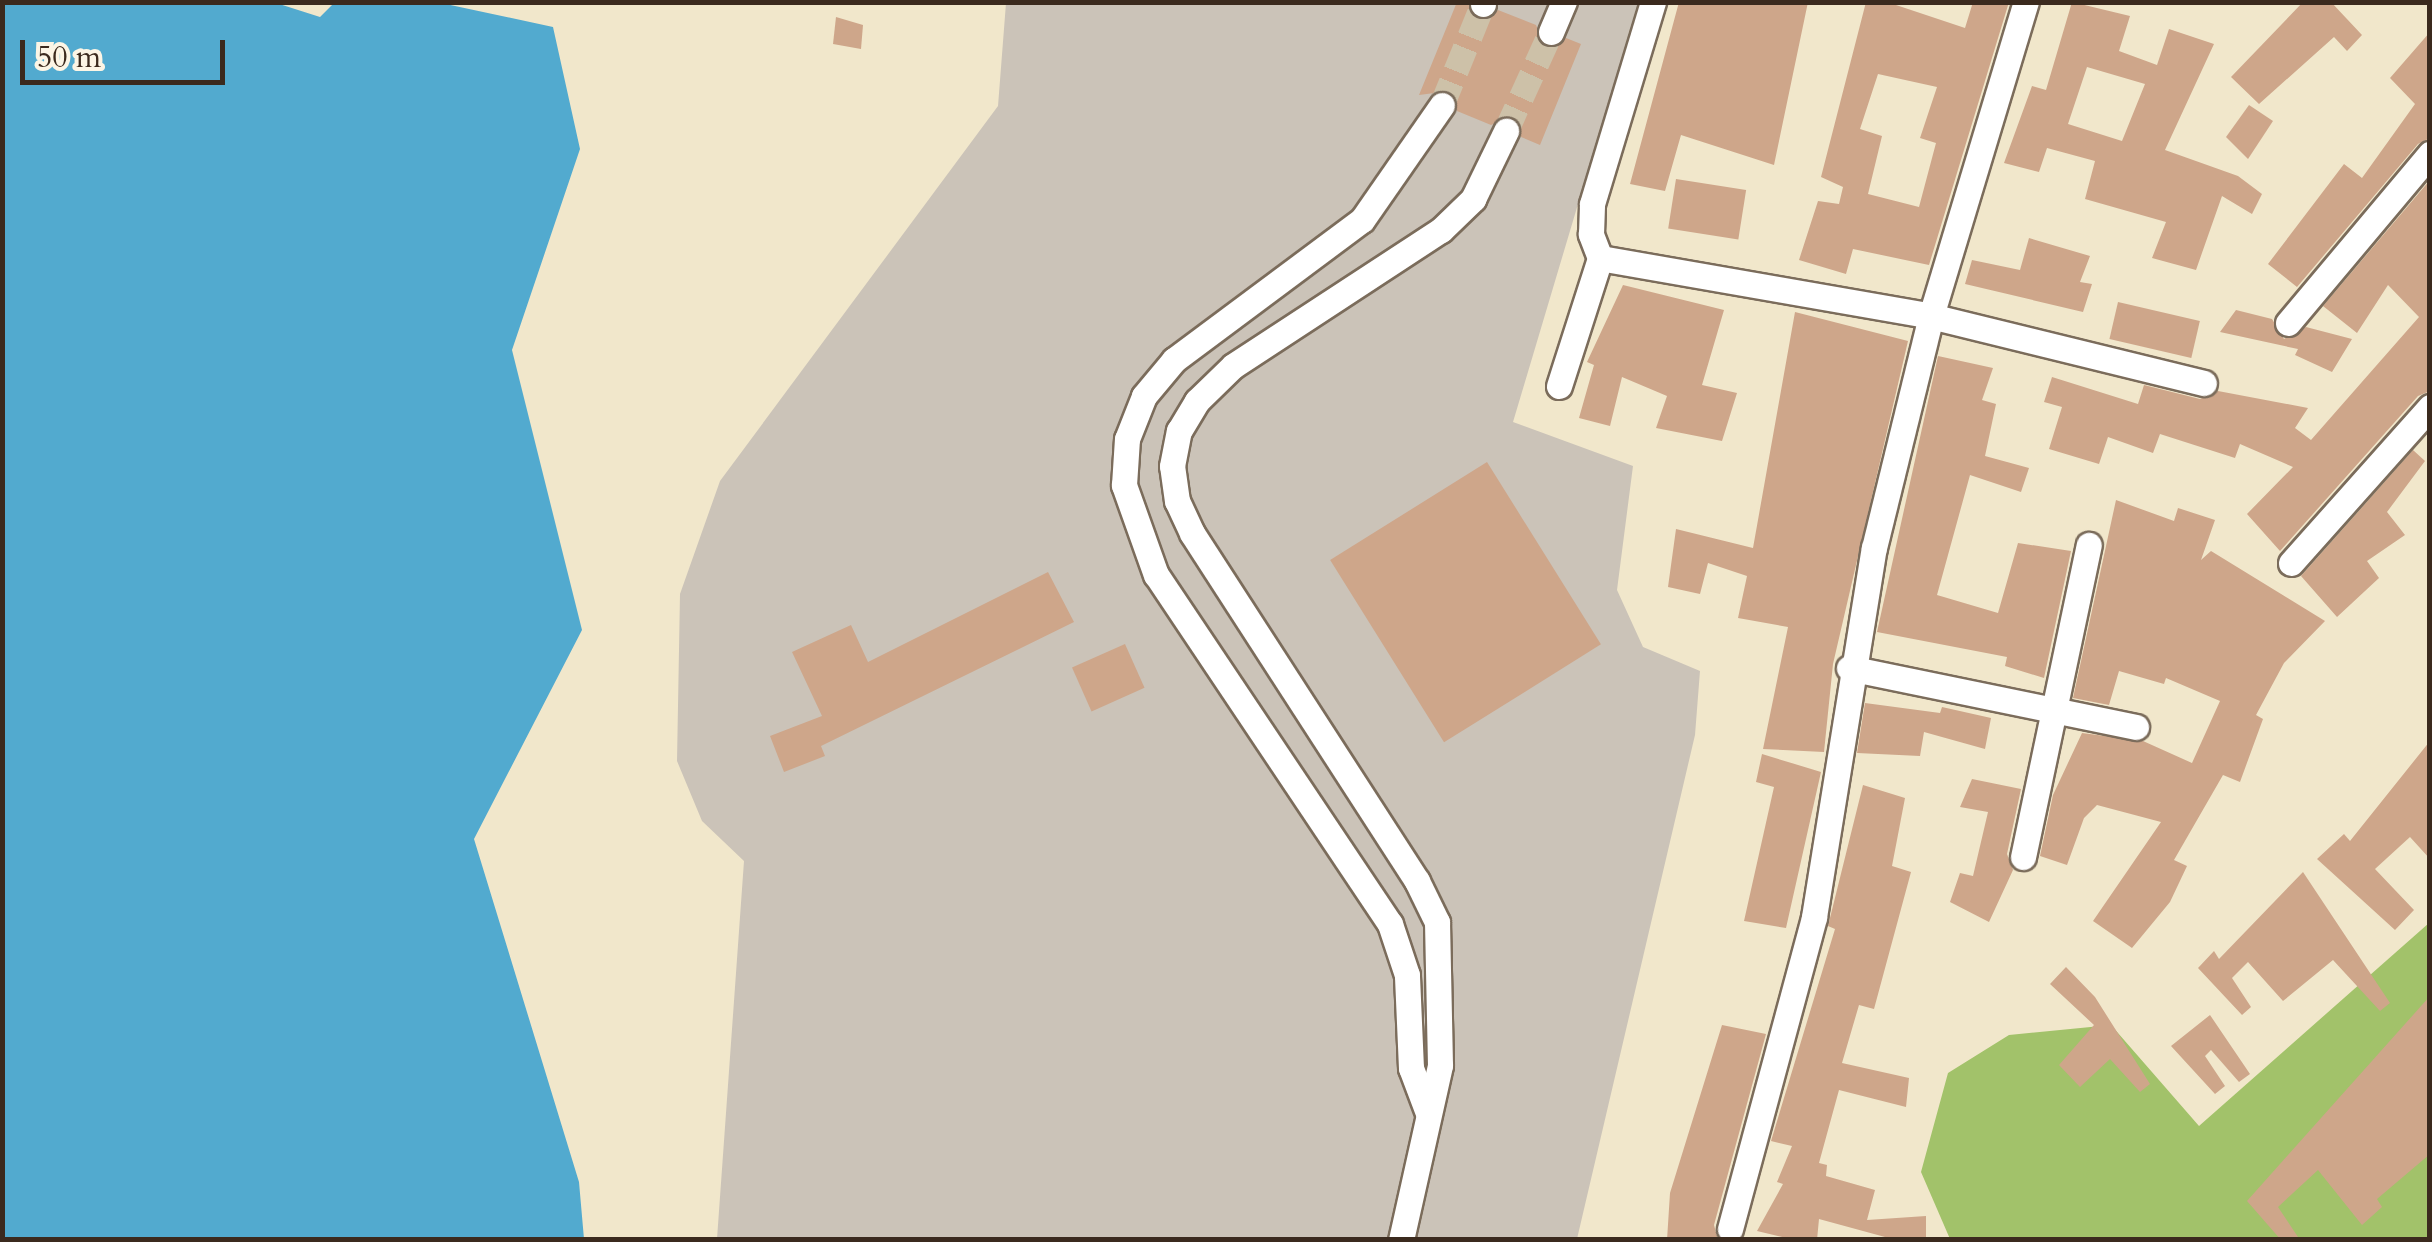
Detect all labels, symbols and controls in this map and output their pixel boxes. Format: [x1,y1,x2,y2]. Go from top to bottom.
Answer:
scale bar [25,20,230,82]
text: 50 m [37,37,101,78]

